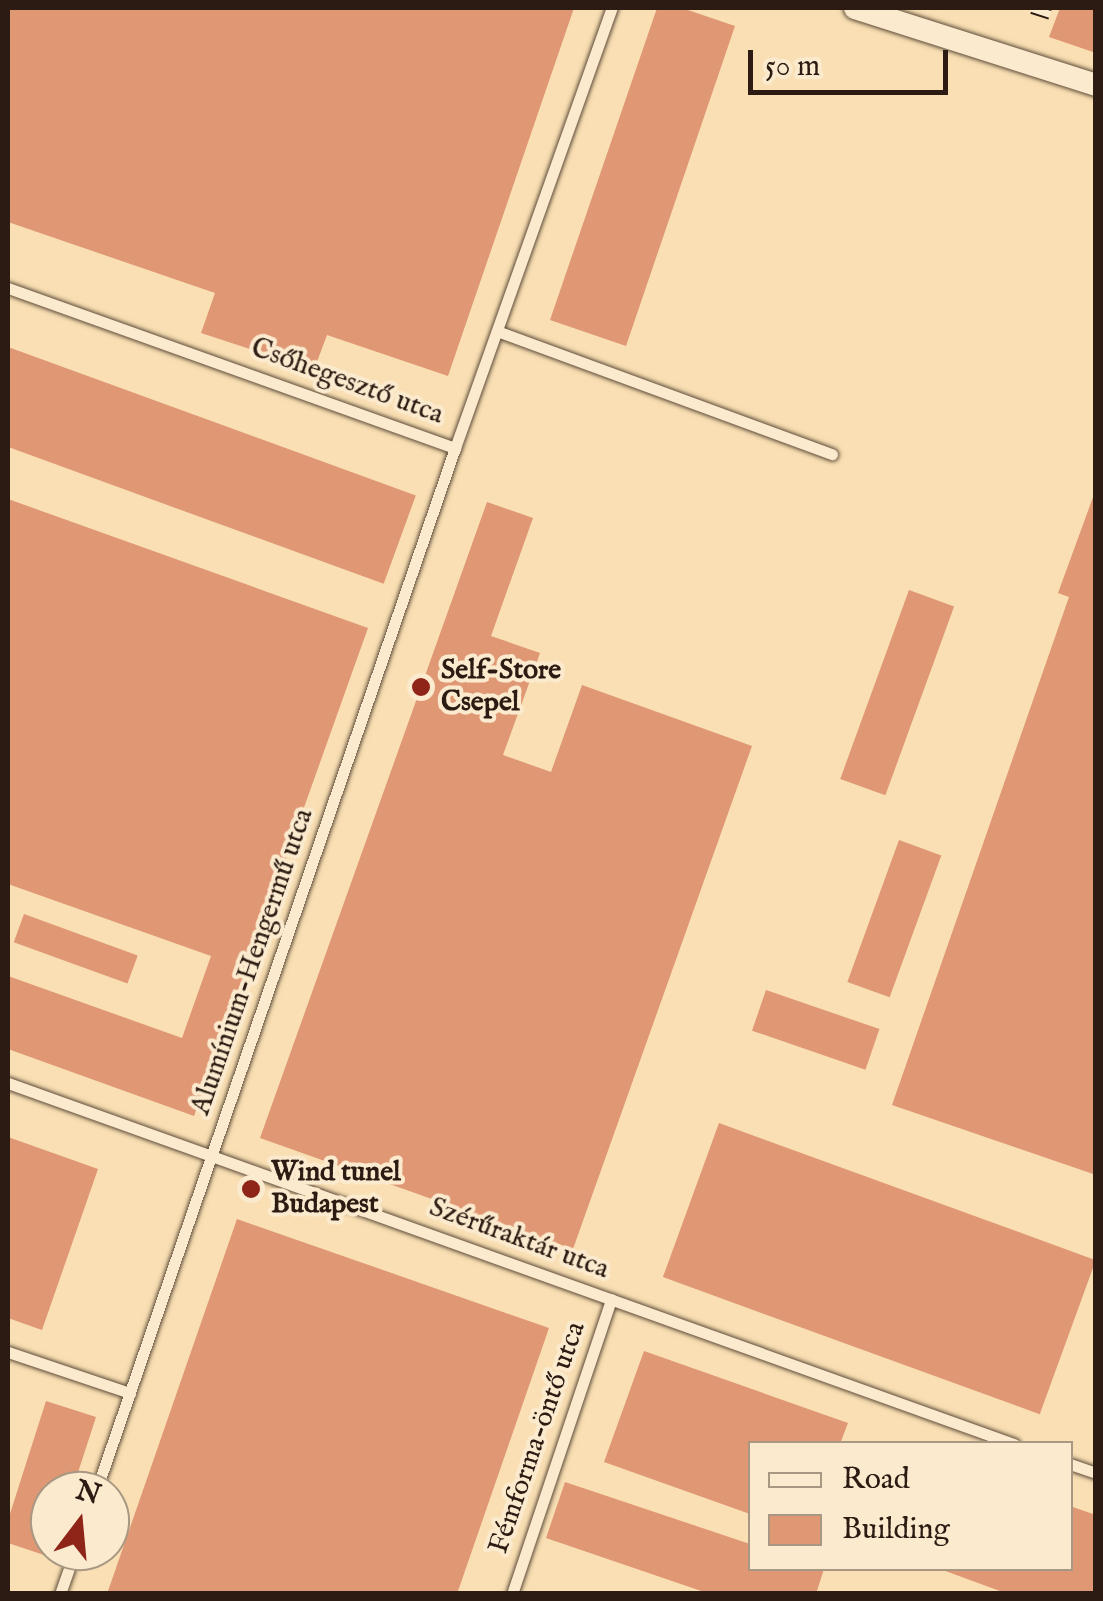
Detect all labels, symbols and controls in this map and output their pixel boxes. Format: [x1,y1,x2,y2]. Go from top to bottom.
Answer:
scale bar [753,30,953,92]
text: 50 m [765,48,820,86]
street label: Csőhegesztő utca [246,332,448,432]
place label: Self-Store Csepel [441,654,561,720]
marker: Self-Store Csepel [410,676,432,698]
street label: Alumínium-Hengermű utca [185,805,321,1119]
place label: Wind tunel Budapest [271,1156,401,1222]
marker: Wind tunel Budapest [240,1178,262,1200]
street label: Szérűraktár utca [425,1191,613,1287]
street label: Fémforma-öntő utca [483,1318,593,1558]
legend [748,1441,1073,1571]
text: Road [842,1461,910,1499]
north arrow [30,1471,130,1571]
text: N [71,1473,104,1514]
text: Building [842,1511,950,1549]

